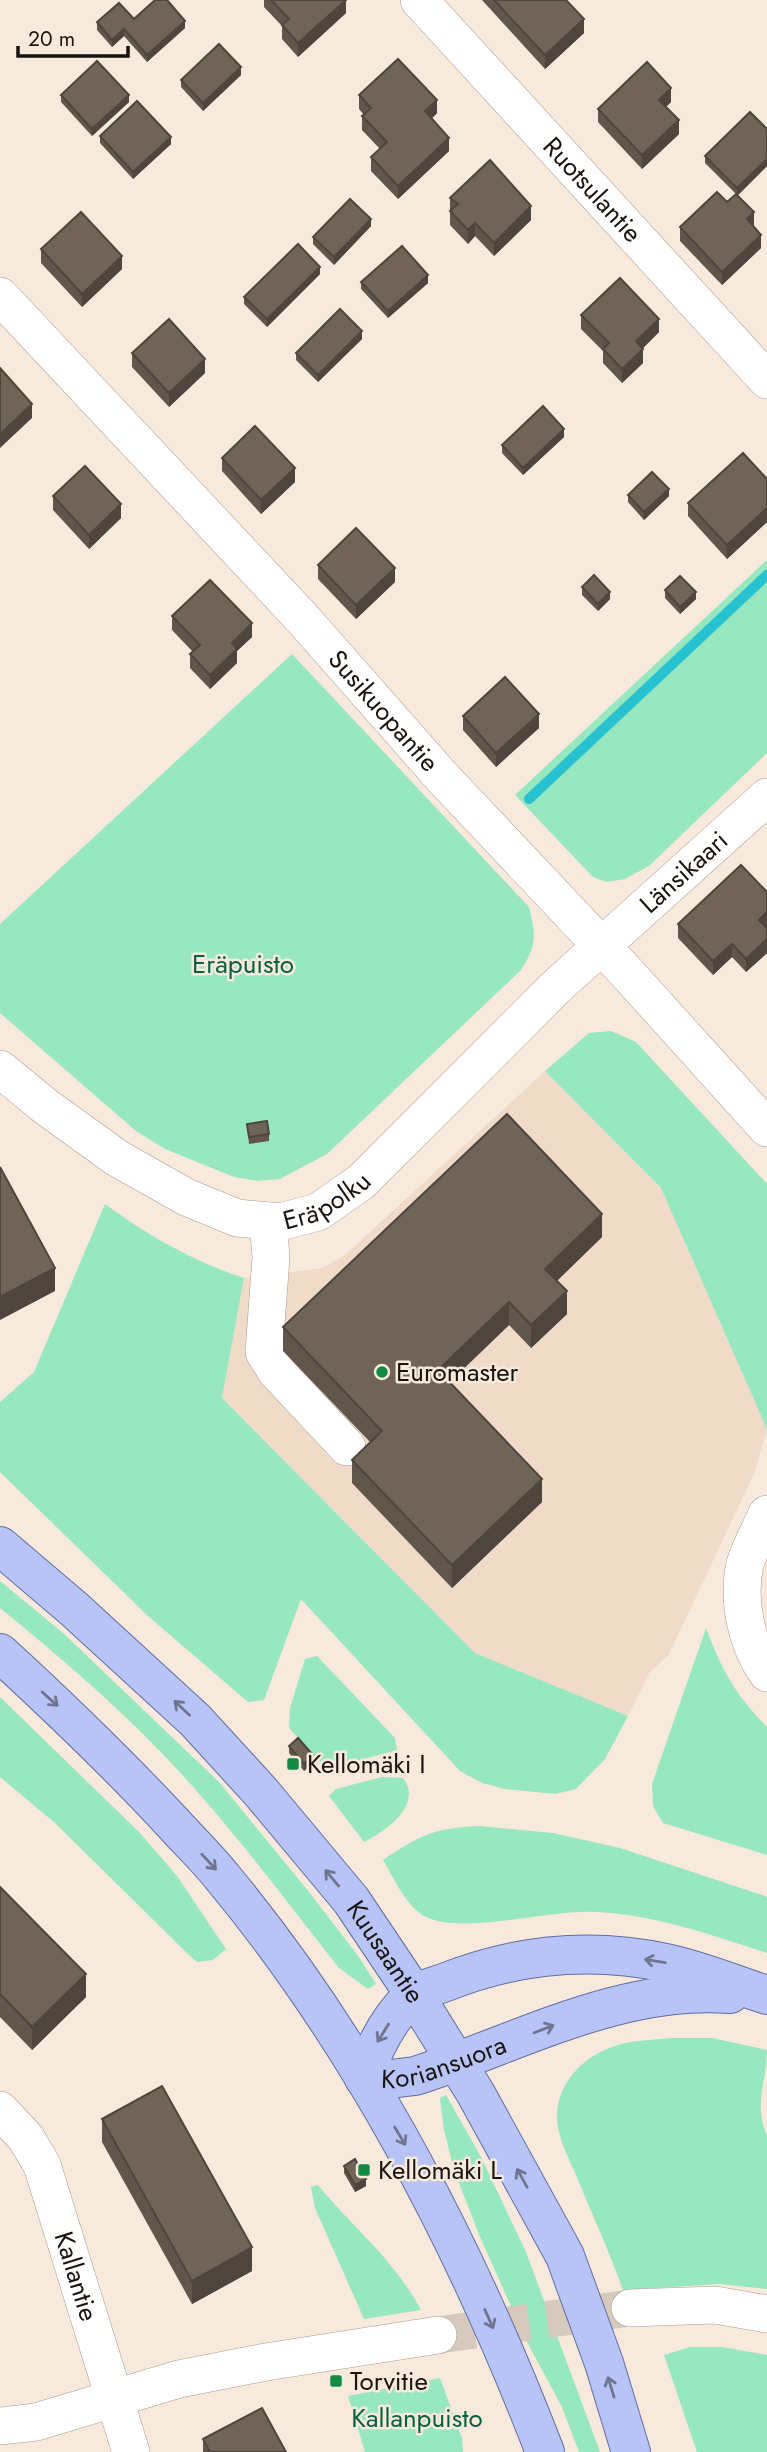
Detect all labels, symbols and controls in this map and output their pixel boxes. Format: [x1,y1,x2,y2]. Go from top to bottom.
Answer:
scale bar [18,14,128,58]
text: 20 m [28,24,75,54]
street label: Ruotsulantie [534,128,651,251]
street label: Susikuopantie [319,641,448,780]
street label: Länsikaari [631,822,736,922]
park label: Eräpuisto [192,945,294,983]
street label: Eräpolku [279,1163,380,1239]
place label: Euromaster [396,1353,519,1391]
marker: Euromaster [374,1364,390,1380]
one-way arrow [41,1691,59,1707]
one-way arrow [173,1700,191,1716]
place label: Kellomäki I [307,1745,426,1783]
marker: Kellomäki I [285,1756,301,1772]
one-way arrow [201,1853,217,1871]
one-way arrow [325,1870,340,1888]
street label: Kuusaantie [337,1893,434,2010]
one-way arrow [644,1954,667,1967]
one-way arrow [376,2022,390,2042]
one-way arrow [532,2022,554,2035]
street label: Koriansuora [380,2026,512,2098]
one-way arrow [393,2126,407,2146]
place label: Kellomäki L [378,2151,502,2189]
marker: Kellomäki L [356,2162,372,2178]
one-way arrow [515,2168,528,2189]
street label: Kallantie [45,2227,108,2326]
one-way arrow [483,2308,496,2330]
place label: Torvitie [350,2362,428,2400]
marker: Torvitie [328,2373,344,2389]
one-way arrow [604,2376,616,2398]
park label: Kallanpuisto [351,2399,483,2437]

